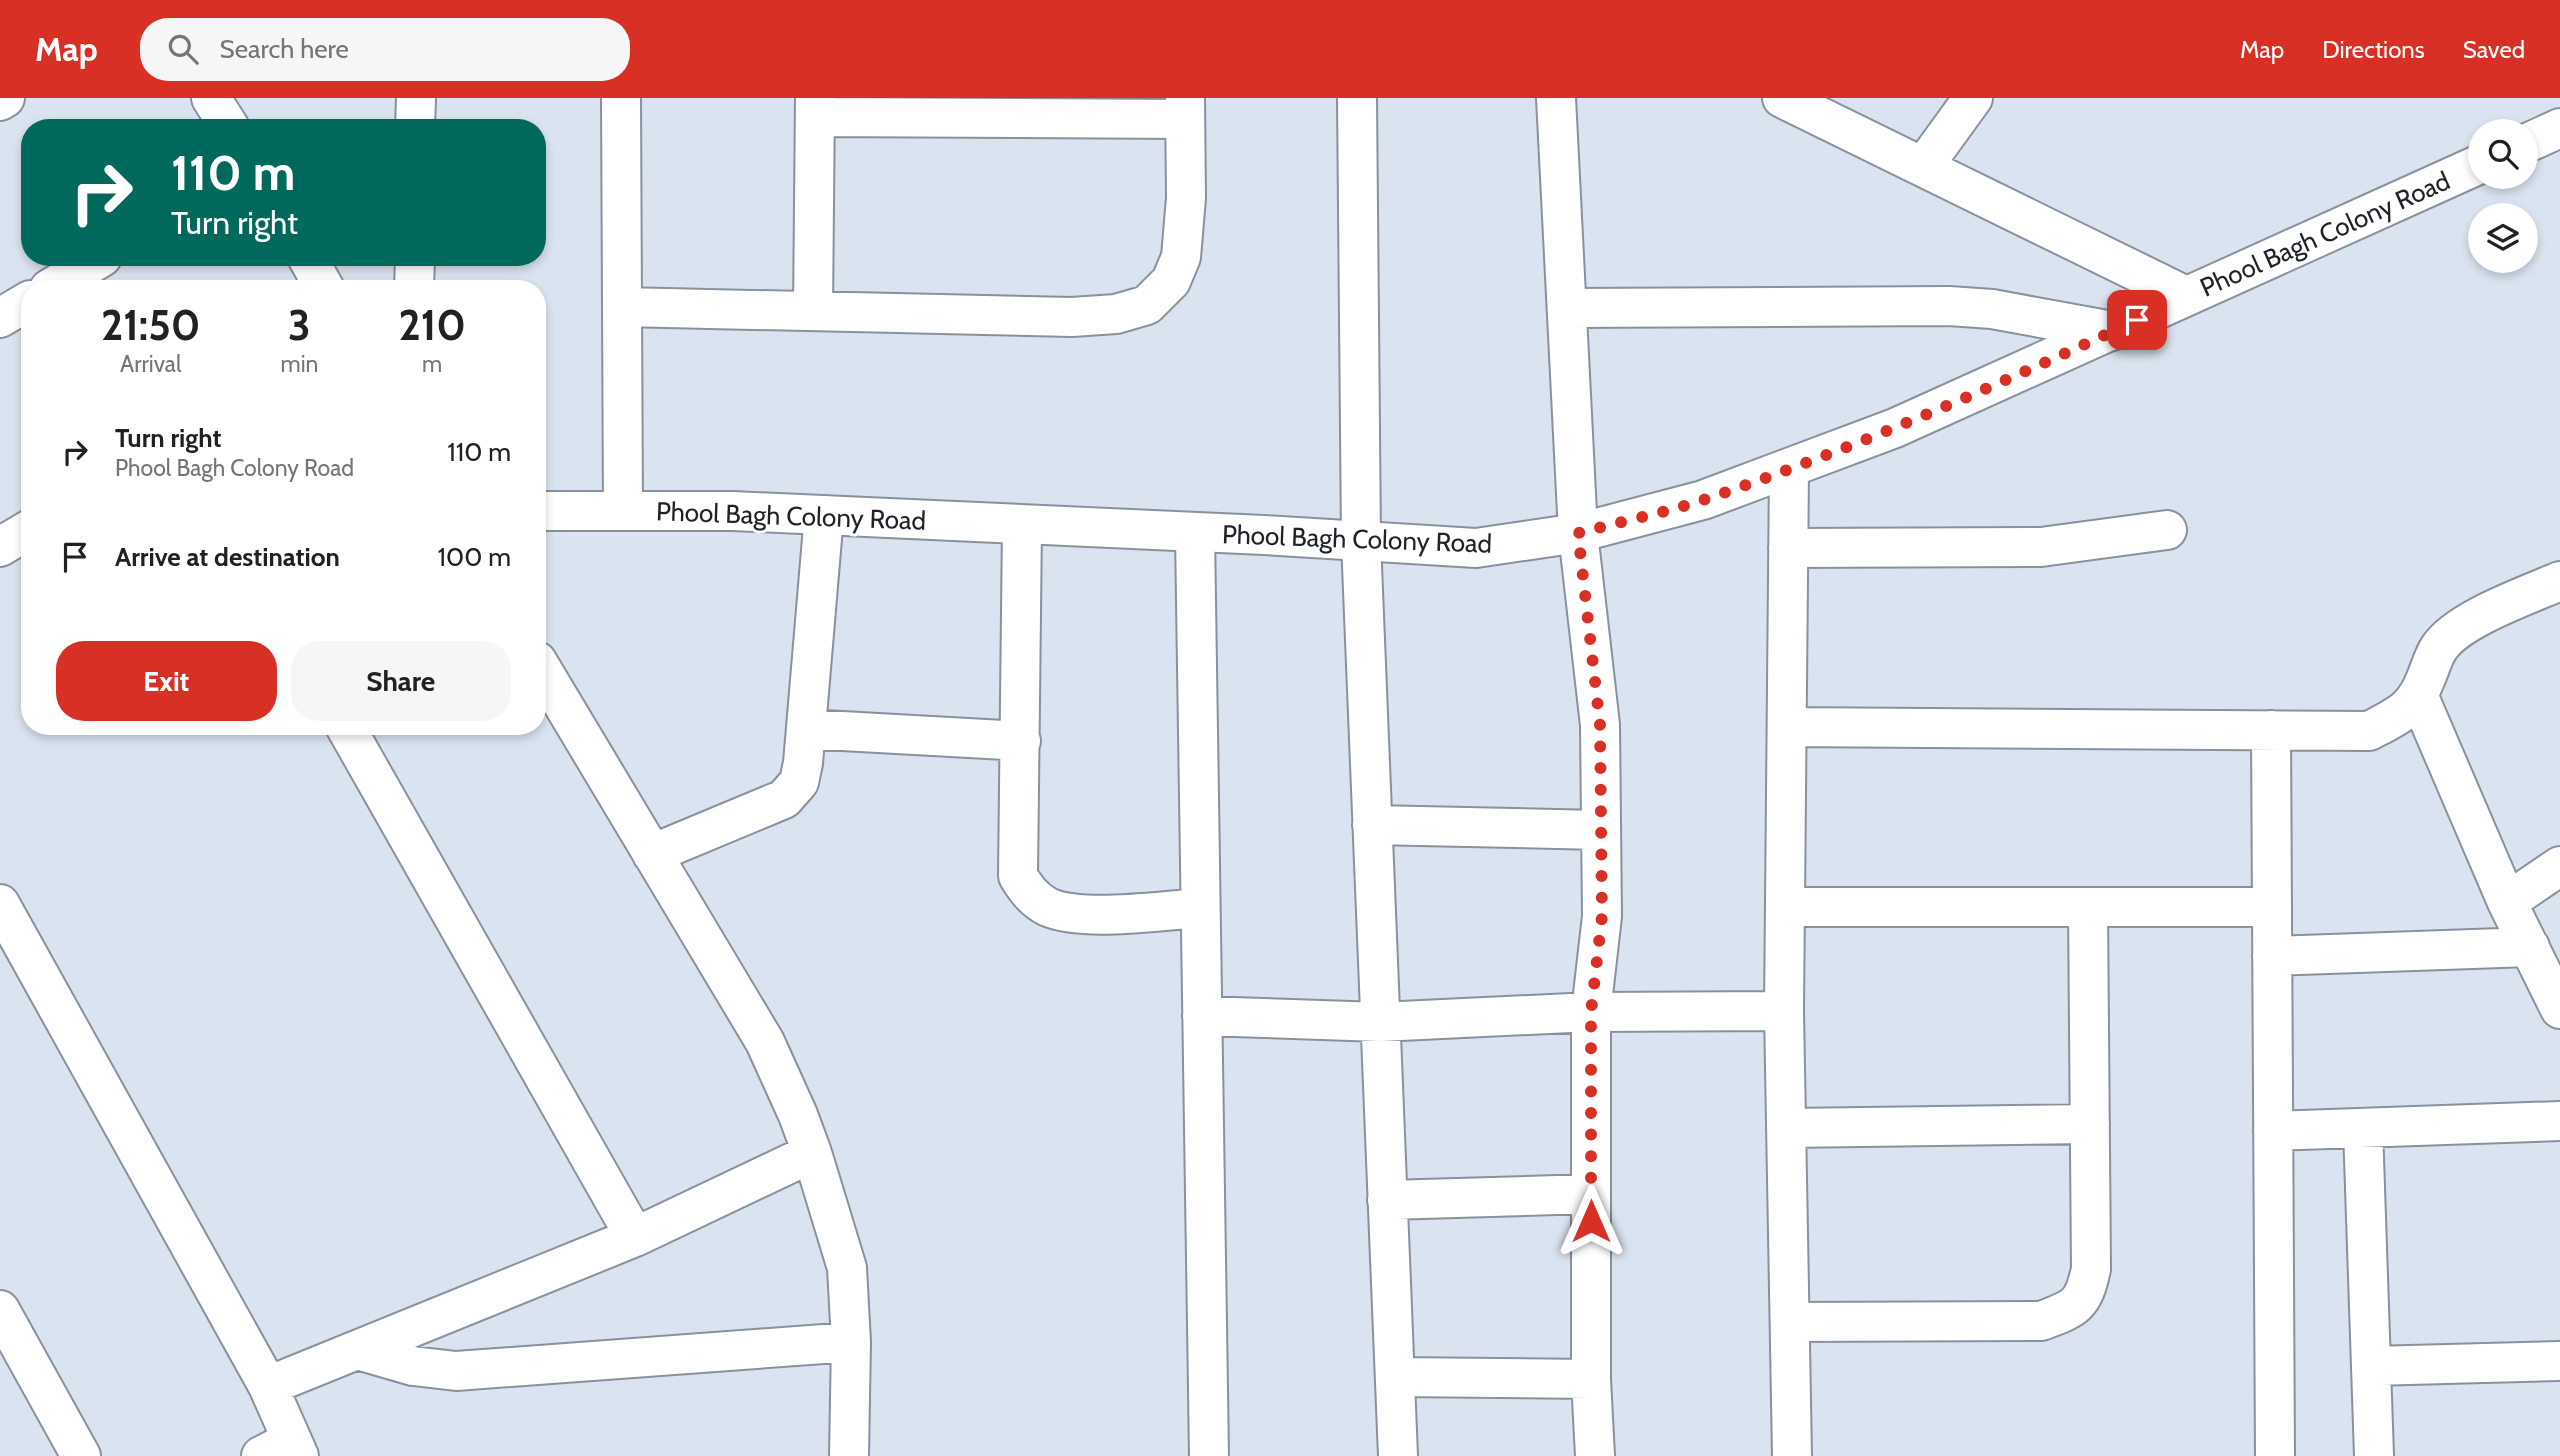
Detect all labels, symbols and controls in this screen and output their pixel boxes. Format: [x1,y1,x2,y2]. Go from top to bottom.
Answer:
search box [140,18,630,81]
text: Map [35,29,98,69]
icon: search [164,30,202,68]
text: Search here [220,33,349,65]
text: Map [2240,35,2284,64]
text: Directions [2322,35,2425,64]
text: Saved [2463,35,2525,64]
map controls [2468,119,2538,273]
button: search [2468,119,2538,189]
text: 110 m [171,143,295,202]
icon: right [56,147,147,238]
street label: Phool Bagh Colony Road [2195,164,2455,304]
text: Turn right [171,203,298,242]
button: layers [2468,203,2538,273]
pin [2107,290,2167,350]
text: 21:50 [101,299,200,351]
text: 3 [288,299,311,351]
text: 210 [398,299,466,351]
icon: arrive [2118,301,2156,339]
text: Arrival [120,350,181,378]
text: min [280,350,318,378]
text: m [422,350,442,378]
text: Turn right [115,422,221,454]
icon: right [56,433,94,471]
text: 110 m [447,436,511,468]
text: Phool Bagh Colony Road [115,454,354,482]
street label: Phool Bagh Colony Road [655,495,927,537]
street label: Phool Bagh Colony Road [1221,518,1493,560]
icon: arrive [56,538,94,576]
text: Arrive at destination [115,541,340,573]
text: 100 m [438,541,511,573]
button: Exit [56,641,277,721]
button: Share [291,641,511,721]
position arrow [1554,1184,1628,1258]

